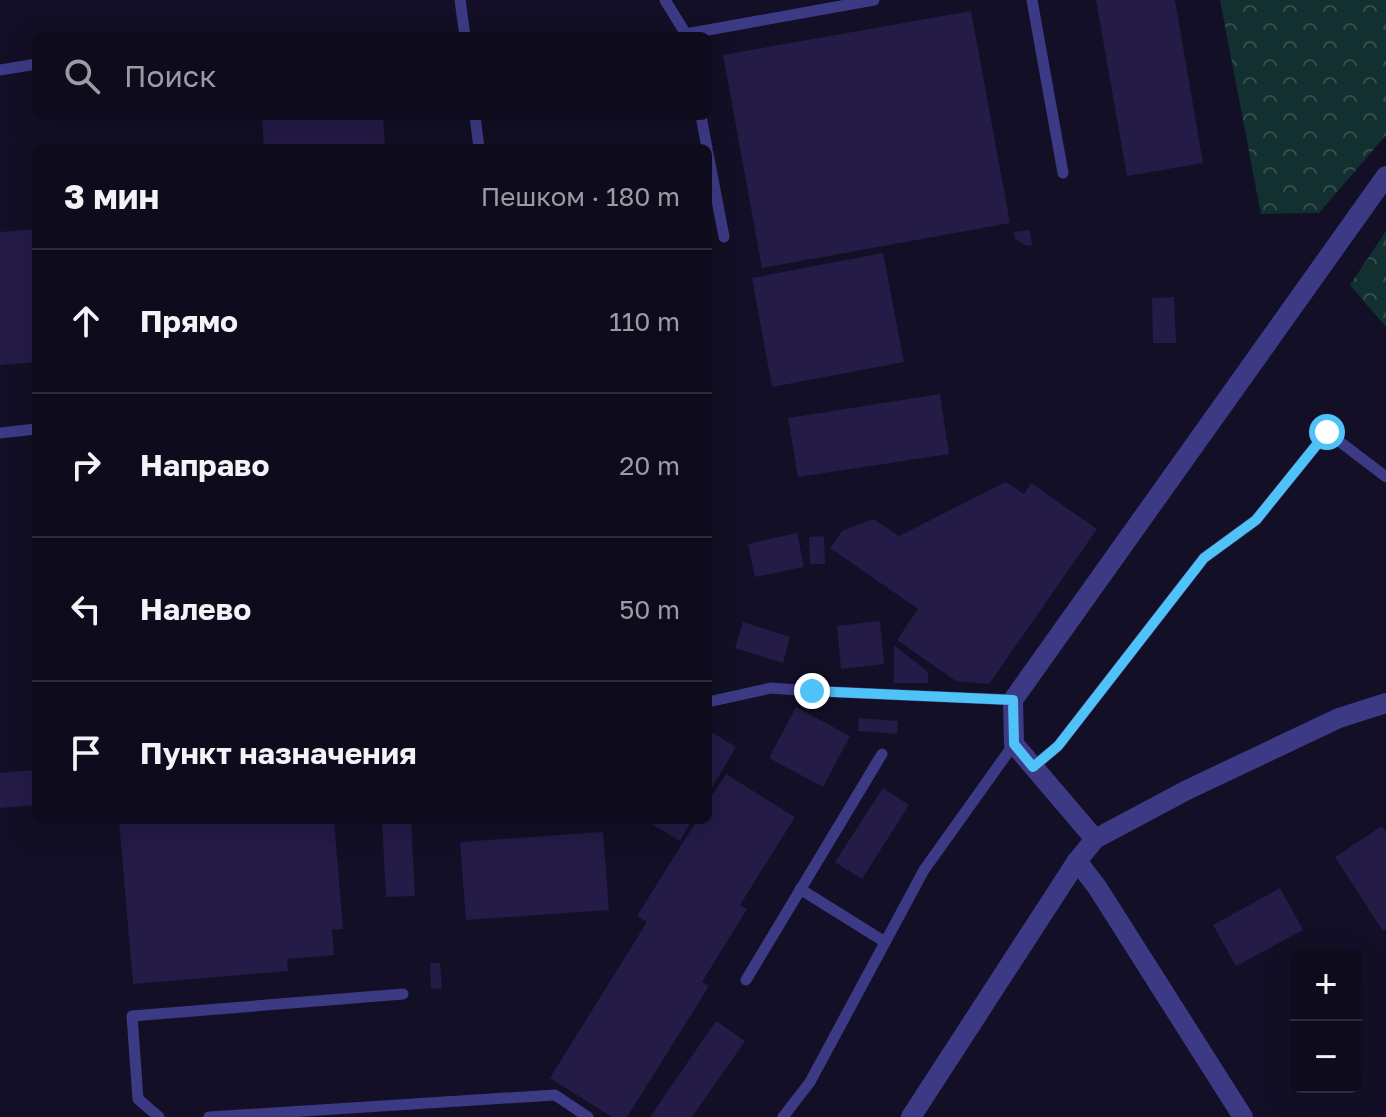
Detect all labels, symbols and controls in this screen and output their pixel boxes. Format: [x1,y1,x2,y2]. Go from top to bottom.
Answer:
search box [32,32,712,120]
icon: search [60,54,104,98]
text: Поиск [124,58,216,94]
text: 3 мин [64,176,159,216]
text: Пешком · 180 m [481,181,680,212]
icon: ahead [64,299,108,343]
text: Прямо [140,303,238,339]
text: 110 m [609,306,680,337]
route start [1309,414,1345,450]
icon: right [64,443,108,487]
text: Направо [140,447,269,483]
text: 20 m [619,450,680,481]
icon: left [64,587,108,631]
text: Налево [140,591,251,627]
text: 50 m [619,594,680,625]
route end [794,673,830,709]
icon: arrive [64,731,108,775]
text: Пункт назначения [140,735,417,771]
map controls [1290,949,1362,1093]
button: + [1290,949,1362,1021]
button: − [1290,1021,1362,1093]

